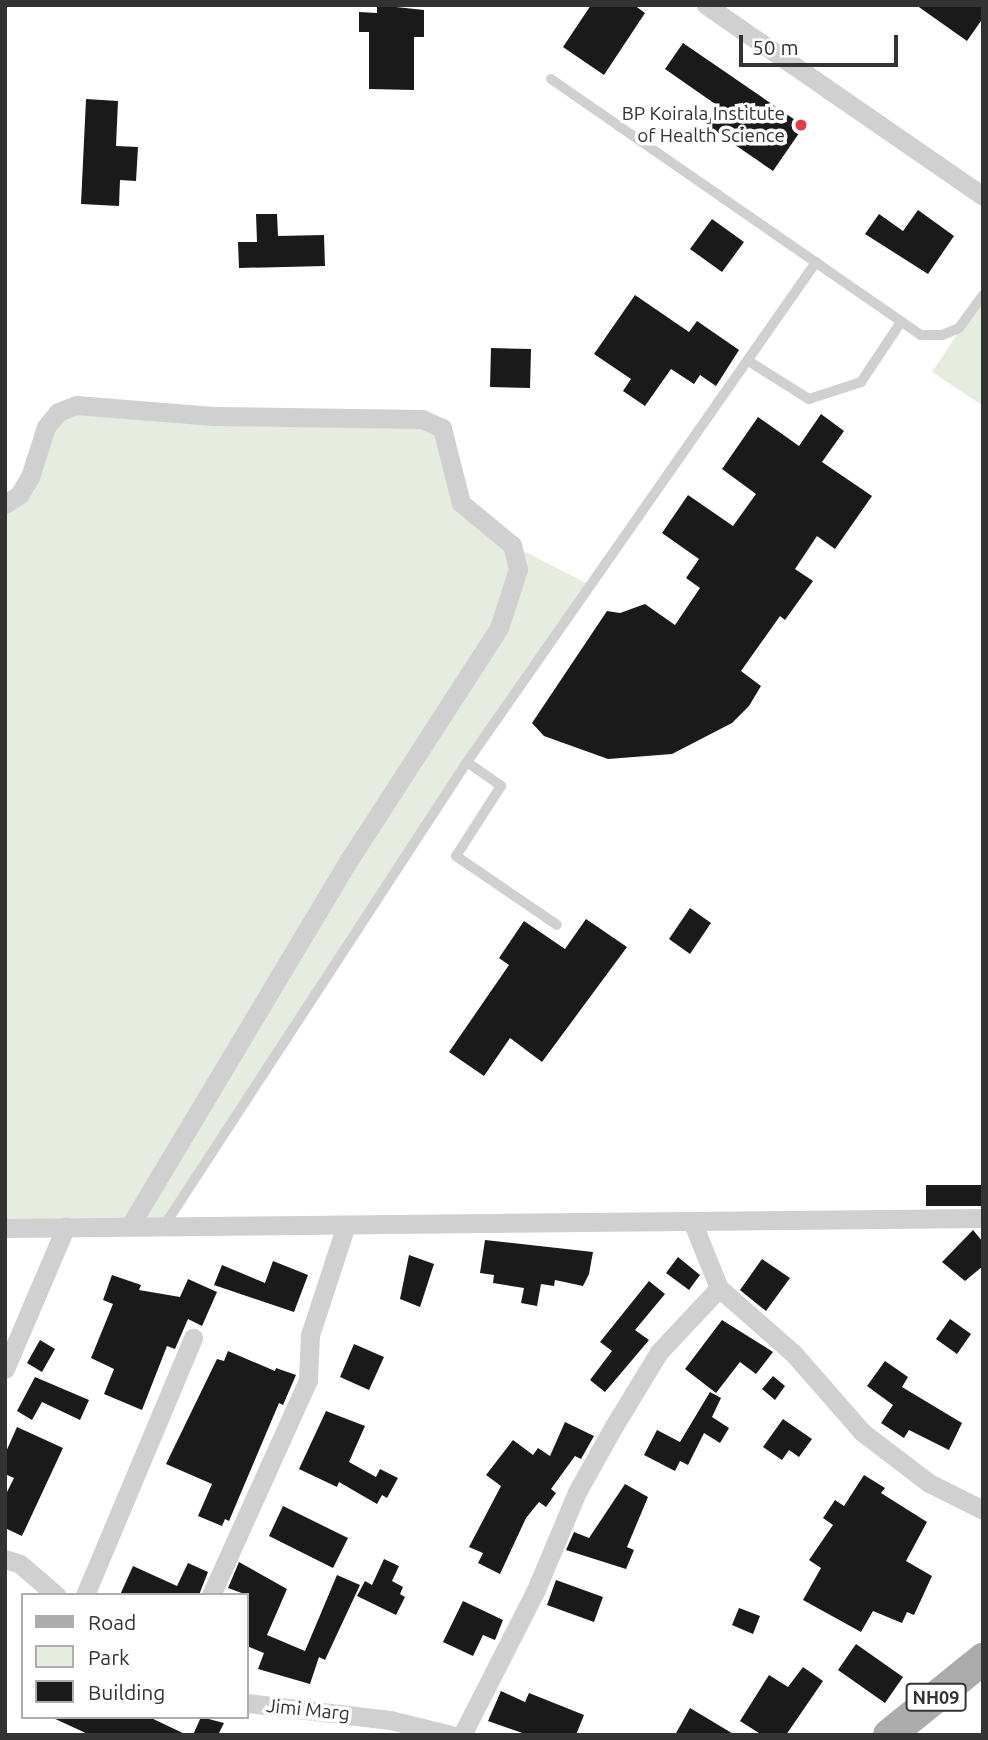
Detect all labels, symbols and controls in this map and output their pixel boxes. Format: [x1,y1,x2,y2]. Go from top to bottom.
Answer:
scale bar [743,21,902,65]
text: 50 m [752,35,799,59]
place label: BP Koirala Institute of Health Science [622,103,785,147]
marker: BP Koirala Institute of Health Science [791,115,811,135]
legend [21,1593,248,1719]
text: Road [88,1610,136,1634]
text: Park [88,1645,130,1669]
text: Building [88,1680,165,1704]
road number: NH09 [904,1682,968,1712]
street label: Jimi Marg [265,1694,351,1726]

